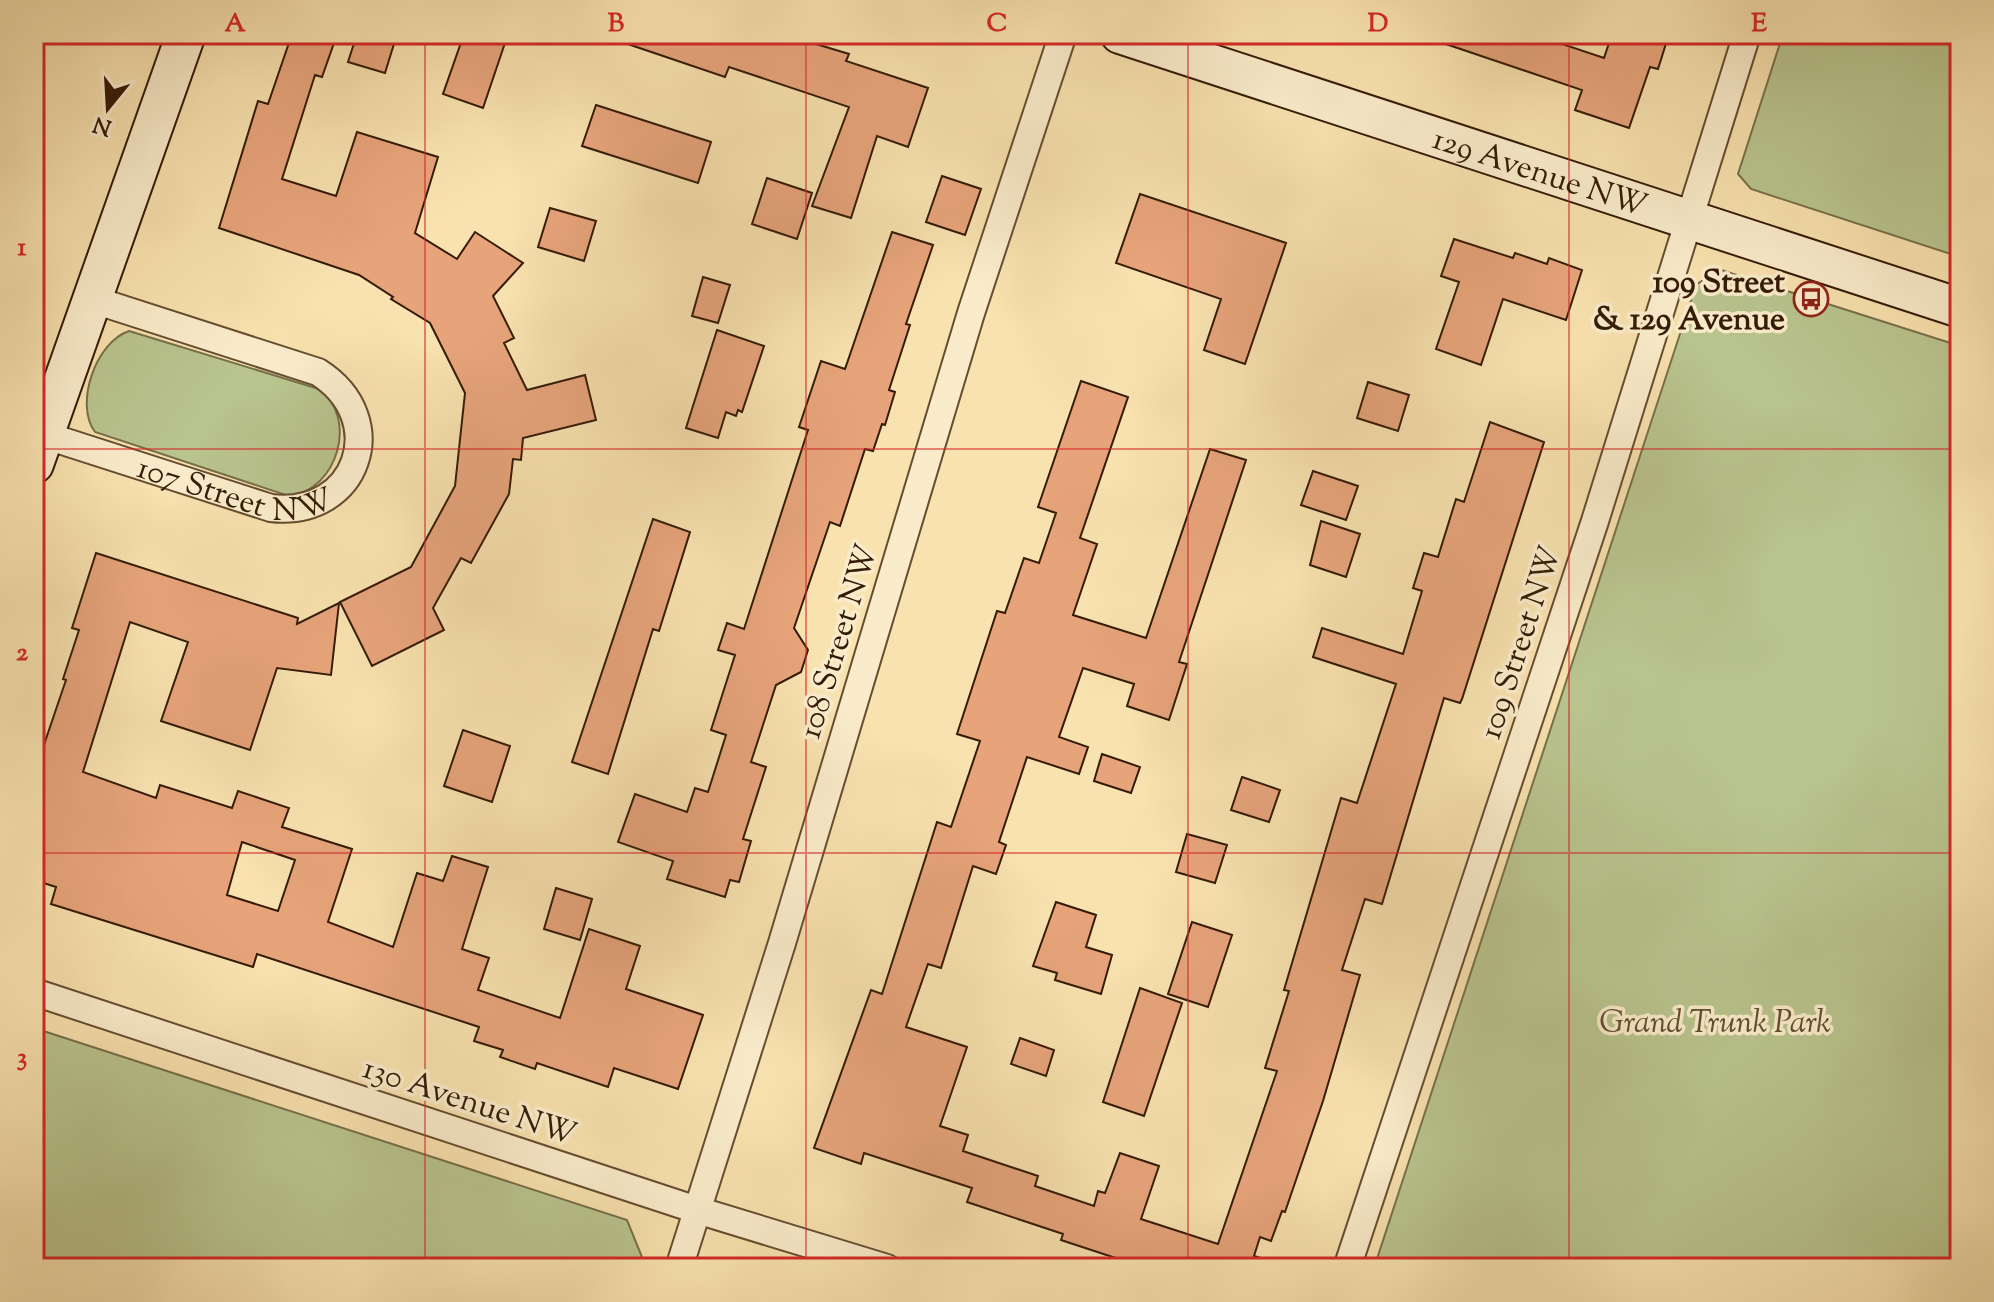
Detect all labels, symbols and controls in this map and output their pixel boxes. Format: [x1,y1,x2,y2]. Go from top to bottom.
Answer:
text: A [224,6,246,43]
text: B [608,6,625,43]
text: C [987,6,1007,43]
text: D [1368,6,1388,43]
text: E [1751,6,1767,43]
north arrow [68,68,148,148]
text: N [89,106,116,142]
street label: 129 Avenue NW [1426,117,1652,230]
text: 1 [18,230,27,267]
place label: 109 Street & 129 Avenue [1593,261,1785,344]
bus stop icon: 109 Street & 129 Avenue [1792,280,1830,318]
street label: 107 Street NW [131,446,341,535]
street label: 108 Street NW [789,539,891,745]
street label: 109 Street NW [1469,541,1575,745]
text: 2 [16,635,29,672]
park label: Grand Trunk Park [1599,1001,1831,1047]
text: 3 [17,1040,27,1077]
street label: 130 Avenue NW [356,1047,582,1159]

